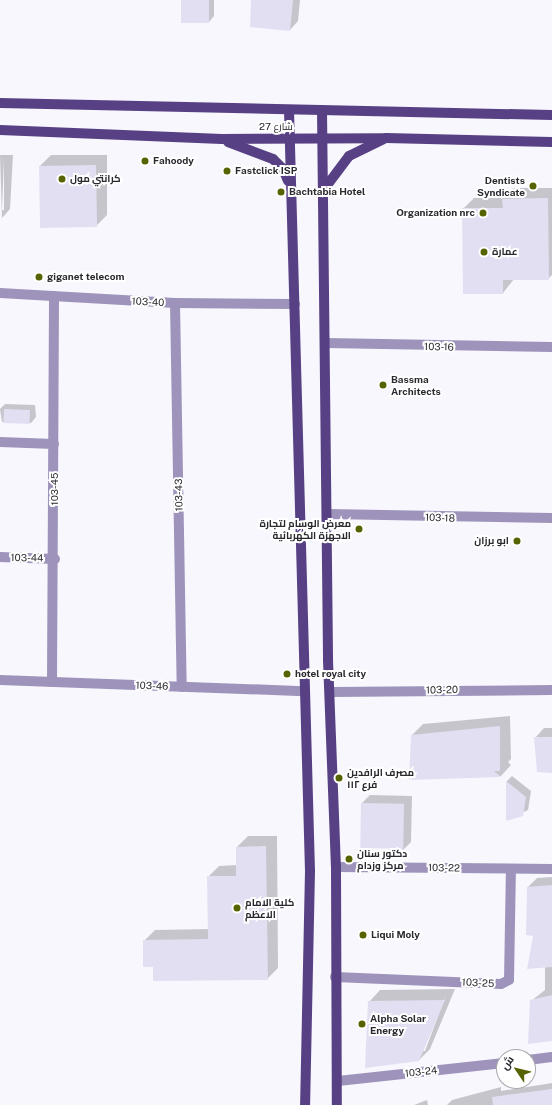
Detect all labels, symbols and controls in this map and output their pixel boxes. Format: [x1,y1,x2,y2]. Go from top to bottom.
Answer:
street label: شارع 27 [259,121,293,133]
place label: Fahoody [153,155,194,167]
marker: Fahoody [140,156,150,166]
place label: Fastclick ISP [235,165,297,177]
marker: Fastclick ISP [222,166,232,176]
place label: كرانتي مول [70,173,121,185]
marker: كرانتي مول [57,174,67,184]
place label: Dentists Syndicate [477,174,525,198]
marker: Dentists Syndicate [528,181,538,191]
place label: Bachtabia Hotel [289,186,365,198]
marker: Bachtabia Hotel [276,187,286,197]
place label: Organization nrc [396,207,475,219]
marker: Organization nrc [478,208,488,218]
place label: عمارة [492,246,518,258]
marker: عمارة [479,247,489,257]
place label: giganet telecom [47,271,124,283]
marker: giganet telecom [34,272,44,282]
street label: 103-40 [131,295,165,309]
street label: 103-16 [424,341,454,353]
place label: Bassma Architects [391,373,441,396]
marker: Bassma Architects [378,380,388,390]
street label: 103-45 [49,473,61,505]
street label: 103-43 [173,479,185,511]
street label: 103-18 [425,511,455,525]
place label: معرض الوسام لتجارة الاجهزة الكهربائية [259,517,351,540]
marker: معرض الوسام لتجارة الاجهزة الكهربائية [354,524,364,534]
place label: ابو برزان [474,535,509,547]
marker: ابو برزان [512,536,522,546]
street label: 103-44 [11,552,43,564]
place label: hotel royal city [295,668,366,680]
marker: hotel royal city [282,669,292,679]
street label: 103-46 [135,679,169,693]
street label: 103-20 [426,684,458,696]
place label: مصرف الرافدين فرع ١١٢ [347,766,414,790]
marker: مصرف الرافدين فرع ١١٢ [334,773,344,783]
place label: دكتور سنان مركز وزدام [357,847,407,870]
marker: دكتور سنان مركز وزدام [344,854,354,864]
street label: 103-22 [428,862,460,874]
place label: كلية الامام الاعظم [245,896,294,920]
marker: كلية الامام الاعظم [232,903,242,913]
place label: Liqui Moly [371,929,420,941]
marker: Liqui Moly [358,930,368,940]
street label: 103-25 [461,976,495,990]
place label: Alpha Solar Energy [370,1012,426,1036]
marker: Alpha Solar Energy [357,1019,367,1029]
north arrow [496,1049,536,1089]
text: ش [498,1053,516,1072]
street label: 103-24 [404,1064,438,1080]

